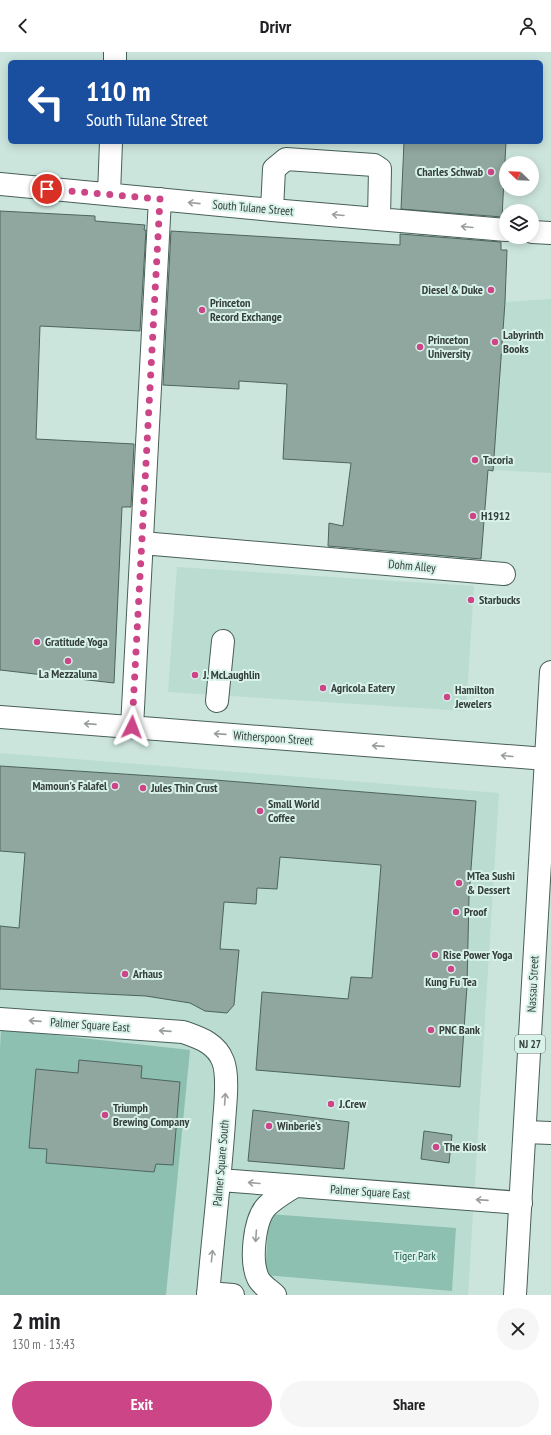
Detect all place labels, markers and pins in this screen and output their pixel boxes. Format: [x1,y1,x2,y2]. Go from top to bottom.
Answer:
place label: Charles Schwab [417,164,484,179]
marker: Charles Schwab [486,167,496,177]
pin [30,172,64,206]
place label: Diesel & Duke [422,282,483,297]
marker: Diesel & Duke [486,285,496,295]
place label: Princeton Record Exchange [210,295,282,324]
marker: Princeton Record Exchange [197,305,207,315]
place label: Labyrinth Books [503,327,544,356]
place label: Princeton University [428,332,471,361]
marker: Labyrinth Books [490,337,500,347]
marker: Princeton University [415,342,425,352]
place label: Tacoria [483,452,513,467]
marker: Tacoria [470,455,480,465]
place label: H1912 [481,508,510,523]
marker: H1912 [468,511,478,521]
place label: Starbucks [479,592,520,607]
marker: Starbucks [466,595,476,605]
place label: Gratitude Yoga [45,634,108,649]
marker: Gratitude Yoga [32,637,42,647]
marker: La Mezzaluna [63,656,73,666]
place label: La Mezzaluna [39,666,97,681]
place label: J. McLaughlin [202,667,260,682]
marker: J. McLaughlin [190,670,200,680]
place label: Agricola Eatery [330,680,395,695]
place label: Hamilton Jewelers [454,682,494,711]
marker: Agricola Eatery [318,683,328,693]
marker: Hamilton Jewelers [442,692,452,702]
place label: Mamoun's Falafel [32,778,107,793]
place label: Jules Thin Crust [150,780,218,795]
marker: Mamoun's Falafel [110,781,120,791]
marker: Jules Thin Crust [138,783,148,793]
place label: Small World Coffee [268,796,319,825]
marker: Small World Coffee [255,806,265,816]
place label: MTea Sushi & Dessert [467,868,515,897]
marker: MTea Sushi & Dessert [454,878,464,888]
place label: Proof [464,904,488,919]
marker: Proof [451,907,461,917]
place label: Rise Power Yoga [443,947,513,962]
marker: Rise Power Yoga [430,950,440,960]
marker: Kung Fu Tea [446,964,456,974]
place label: Arhaus [132,966,162,981]
marker: Arhaus [120,969,130,979]
place label: Kung Fu Tea [425,974,477,989]
place label: PNC Bank [439,1022,480,1037]
marker: PNC Bank [426,1025,436,1035]
place label: J.Crew [338,1096,367,1111]
marker: J.Crew [326,1099,336,1109]
place label: Triumph Brewing Company [113,1100,190,1129]
marker: Triumph Brewing Company [100,1110,110,1120]
place label: Winberie's [276,1118,321,1133]
marker: Winberie's [264,1121,274,1131]
place label: The Kiosk [444,1139,486,1154]
marker: The Kiosk [431,1142,441,1152]

